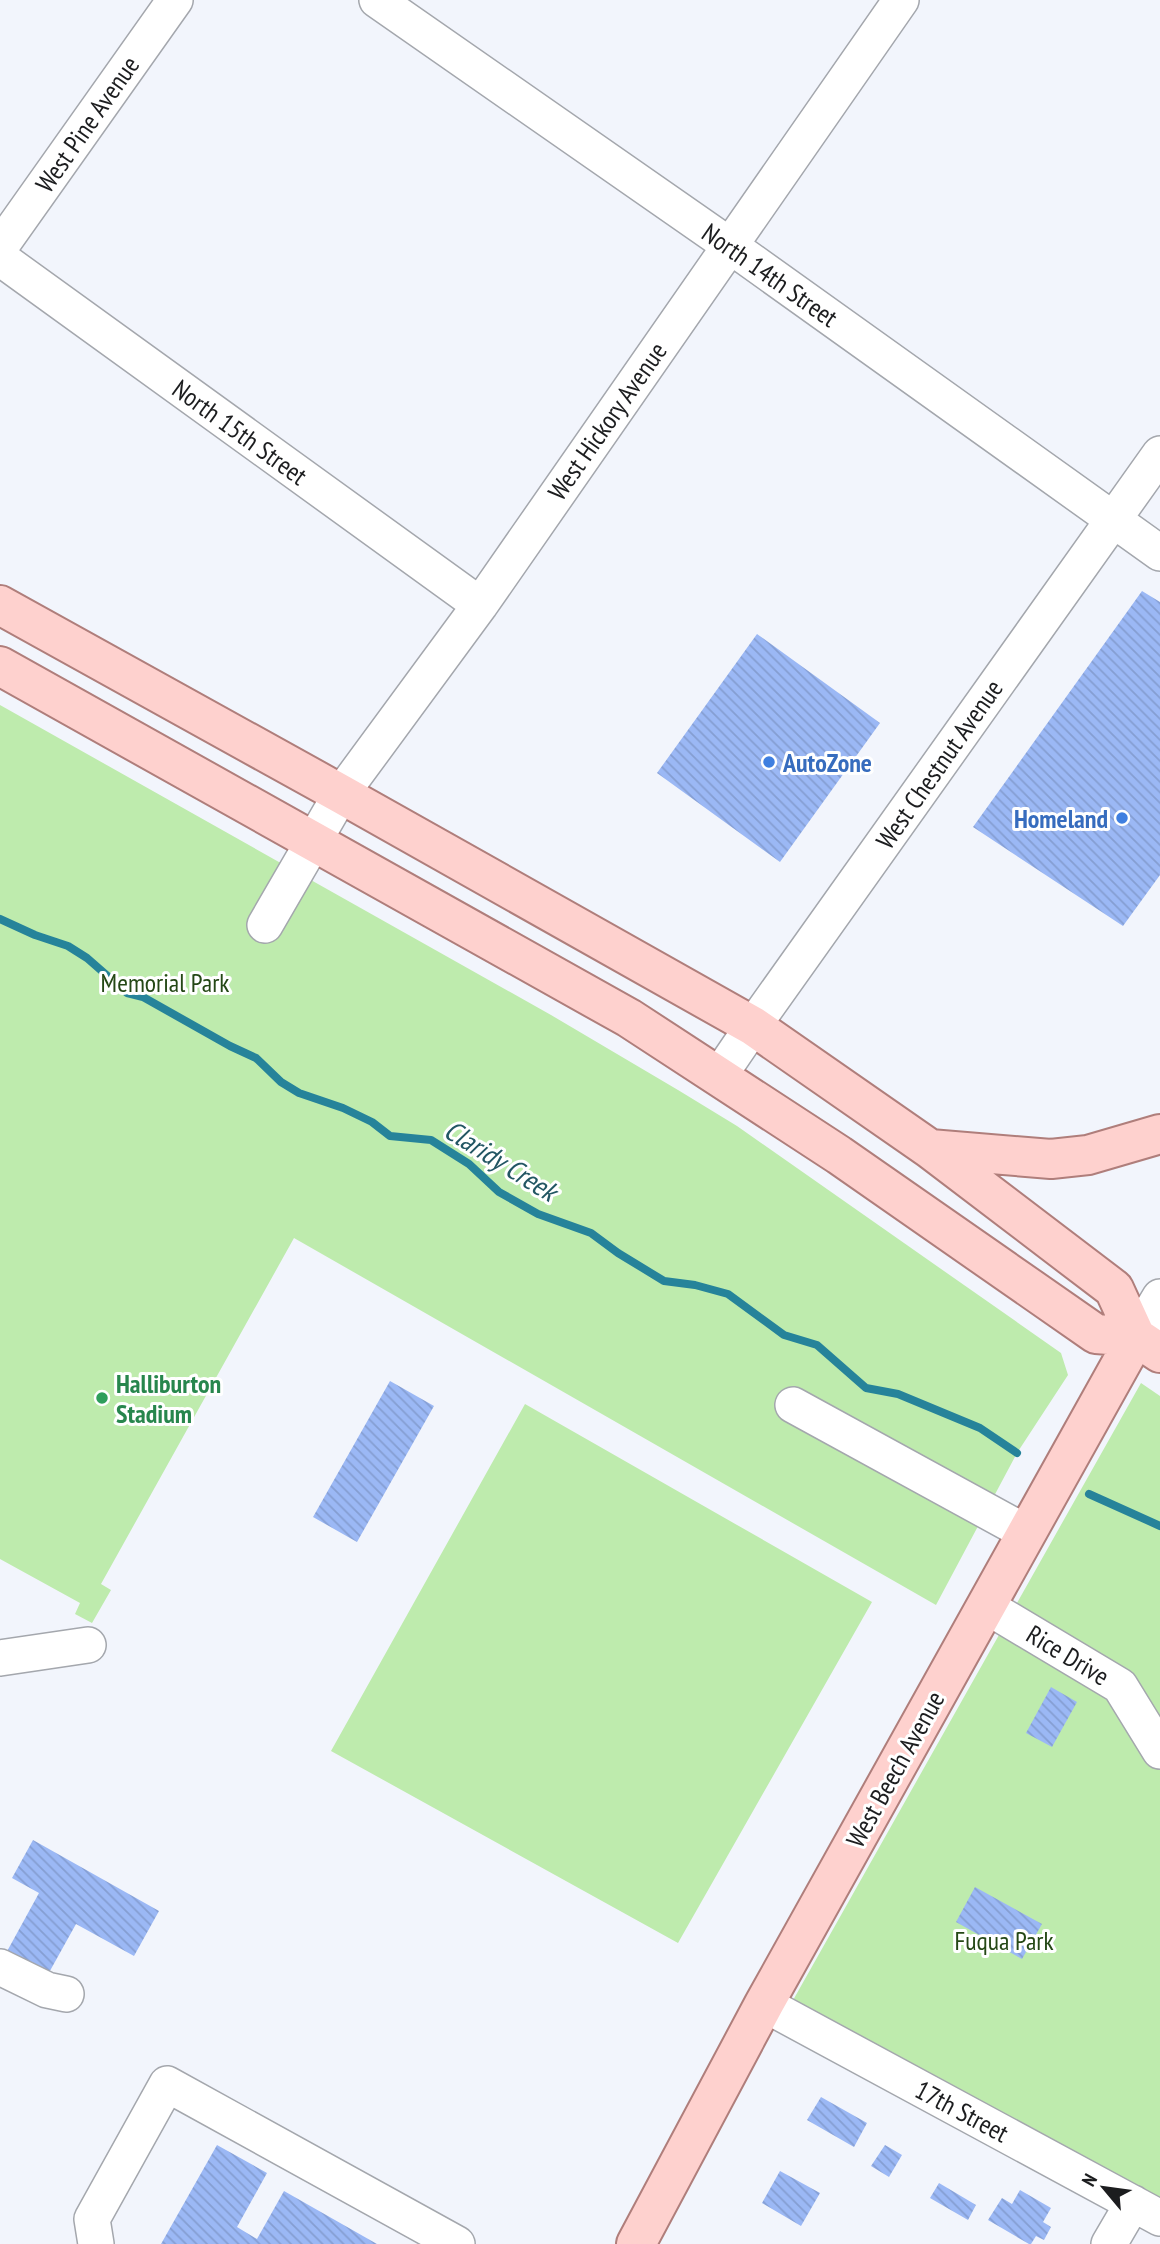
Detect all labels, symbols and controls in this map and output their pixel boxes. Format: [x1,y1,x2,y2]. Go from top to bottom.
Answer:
street label: West Pine Avenue [28,49,146,199]
street label: North 14th Street [696,216,844,334]
street label: West Hickory Avenue [540,336,674,506]
street label: North 15th Street [166,372,314,492]
street label: West Chestnut Avenue [868,673,1010,855]
place label: AutoZone [782,746,872,779]
marker: AutoZone [761,754,777,770]
place label: Homeland [1014,802,1108,835]
marker: Homeland [1114,810,1130,826]
park label: Memorial Park [101,966,229,999]
water label: Claridy Creek [438,1111,567,1211]
place label: Halliburton Stadium [116,1367,221,1430]
marker: Halliburton Stadium [94,1390,110,1406]
street label: Rice Drive [1021,1618,1115,1692]
street label: West Beech Avenue [839,1685,951,1853]
park label: Fuqua Park [954,1924,1054,1957]
street label: 17th Street [910,2073,1014,2149]
north arrow [1069,2153,1139,2223]
text: N [1076,2169,1102,2190]

